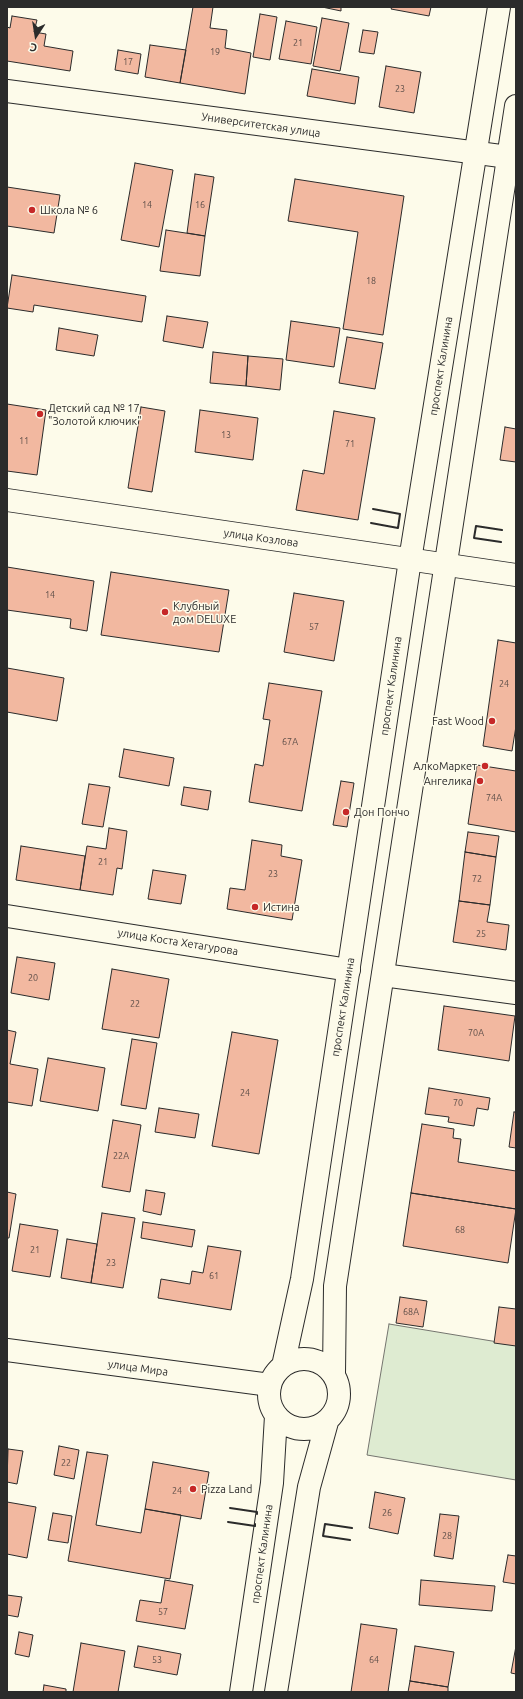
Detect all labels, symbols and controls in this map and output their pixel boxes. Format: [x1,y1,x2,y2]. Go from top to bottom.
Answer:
north arrow [16,16,56,56]
house number: 21 [293,38,303,48]
text: С [29,41,38,54]
house number: 19 [210,47,220,57]
house number: 17 [123,57,133,67]
house number: 23 [395,84,405,94]
street label: Университетская улица [201,110,321,140]
house number: 14 [142,200,152,210]
house number: 16 [195,200,205,210]
place label: Школа № 6 [40,203,98,217]
marker: Школа № 6 [27,205,37,215]
house number: 18 [366,276,376,286]
street label: проспект Калинина [427,316,455,416]
place label: Детский сад № 17 "Золотой ключик" [48,401,142,427]
marker: Детский сад № 17 "Золотой ключик" [35,409,45,419]
house number: 13 [221,430,231,440]
house number: 11 [19,436,29,446]
house number: 71 [345,439,355,449]
street label: улица Козлова [223,526,299,550]
house number: 14 [45,590,55,600]
place label: Клубный дом DELUXE [173,599,236,625]
marker: Клубный дом DELUXE [160,607,170,617]
house number: 57 [309,622,319,632]
street label: проспект Калинина [378,636,404,736]
house number: 24 [499,679,509,689]
place label: Fast Wood [432,714,484,728]
marker: Fast Wood [487,716,497,726]
house number: 67А [282,737,298,747]
place label: АлкоМаркет [413,759,477,773]
marker: АлкоМаркет [480,761,490,771]
place label: Ангелика [424,774,472,788]
marker: Ангелика [475,776,485,786]
house number: 74А [486,793,502,803]
place label: Дон Пончо [354,805,410,819]
marker: Дон Пончо [341,807,351,817]
house number: 21 [98,857,108,867]
house number: 23 [268,869,278,879]
house number: 72 [472,874,482,884]
place label: Истина [263,900,300,914]
marker: Истина [250,902,260,912]
street label: улица Коста Хетагурова [117,926,239,958]
house number: 25 [476,929,486,939]
street label: проспект Калинина [329,957,357,1057]
house number: 20 [28,973,38,983]
house number: 22 [130,999,140,1009]
house number: 70А [468,1028,484,1038]
house number: 24 [240,1088,250,1098]
house number: 70 [453,1098,463,1108]
house number: 22А [113,1151,129,1161]
house number: 68 [455,1225,465,1235]
house number: 21 [30,1245,40,1255]
house number: 23 [106,1258,116,1268]
house number: 61 [209,1271,219,1281]
house number: 68А [403,1307,419,1317]
street label: улица Мира [107,1357,169,1379]
house number: 22 [61,1458,71,1468]
place label: Pizza Land [201,1482,253,1496]
marker: Pizza Land [188,1484,198,1494]
house number: 24 [172,1486,182,1496]
street label: проспект Калинина [249,1504,275,1604]
house number: 26 [382,1508,392,1518]
house number: 28 [442,1531,452,1541]
house number: 57 [158,1607,168,1617]
house number: 53 [152,1655,162,1665]
house number: 64 [369,1655,379,1665]

